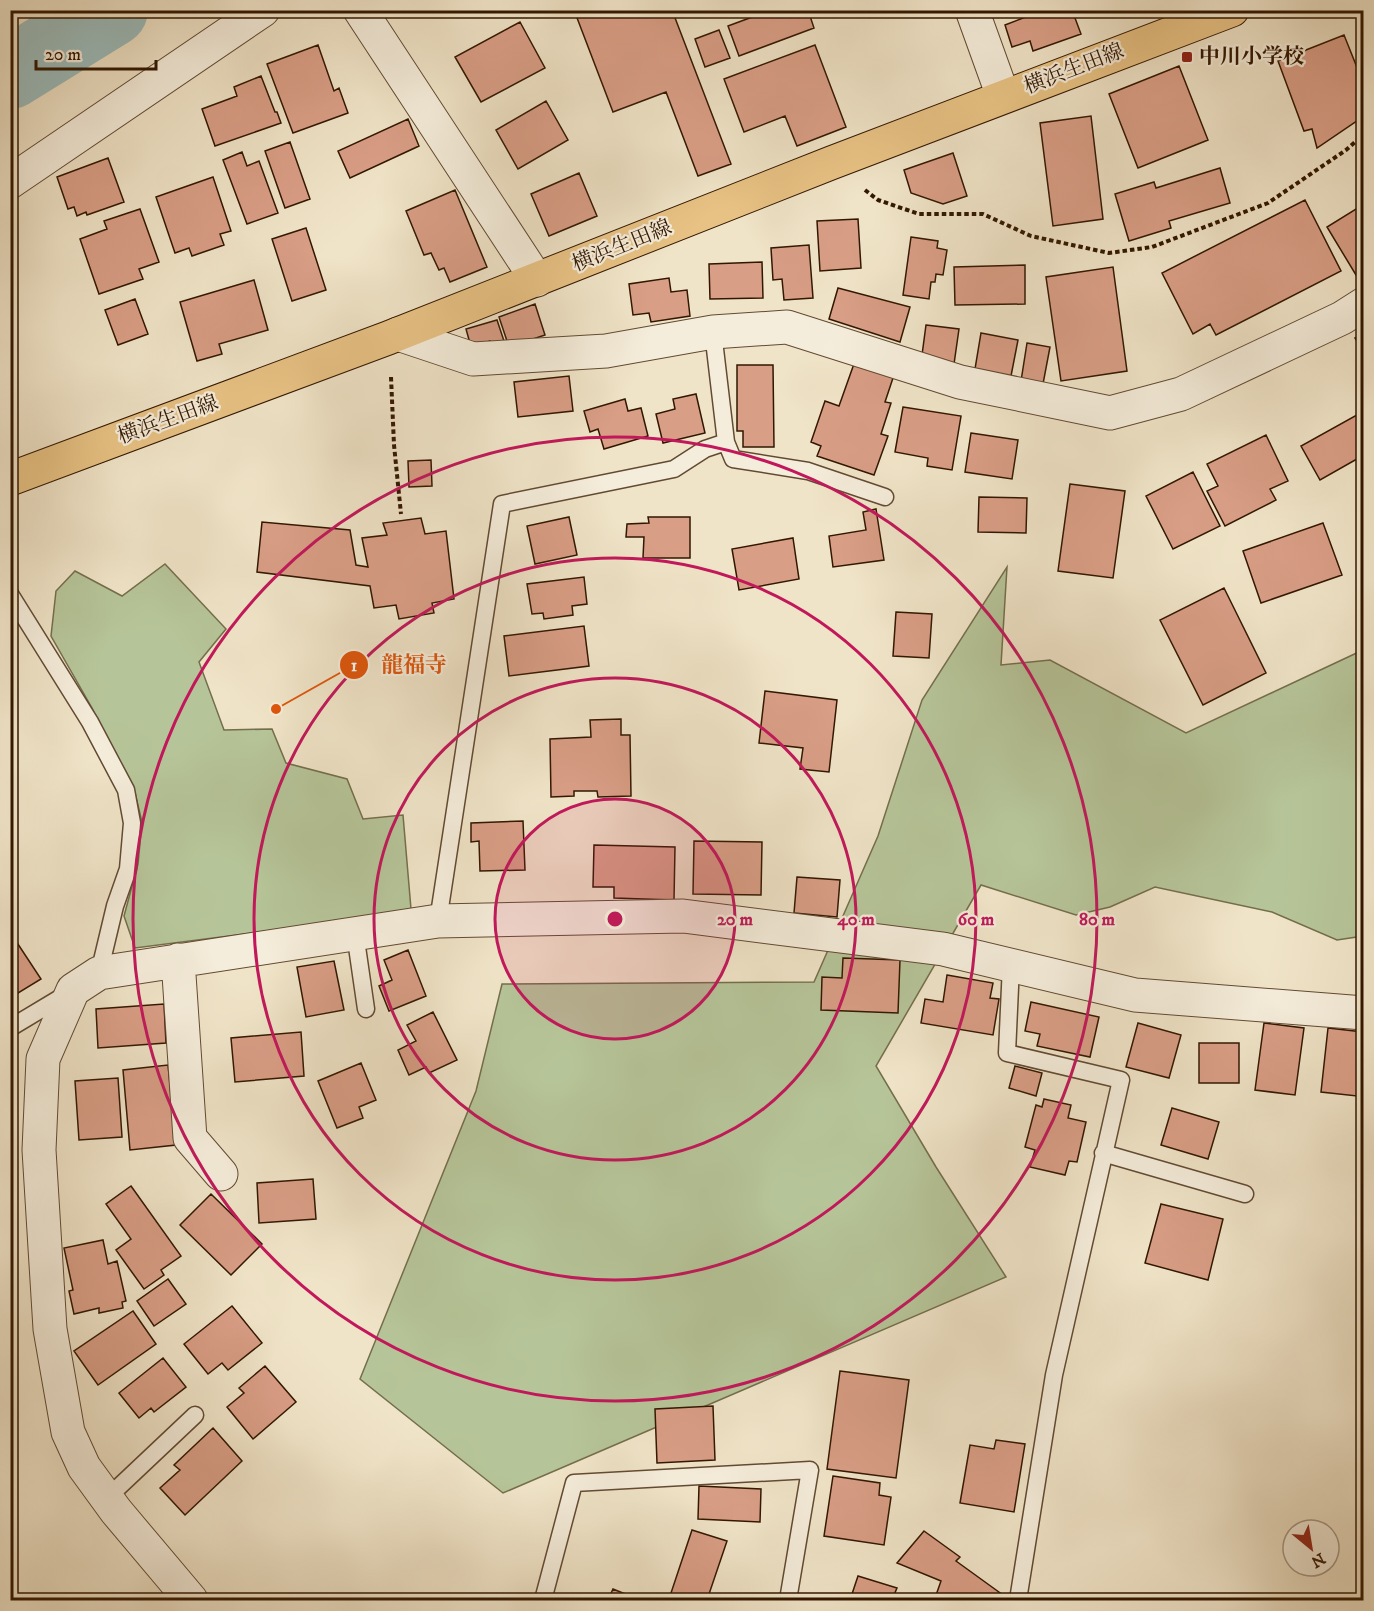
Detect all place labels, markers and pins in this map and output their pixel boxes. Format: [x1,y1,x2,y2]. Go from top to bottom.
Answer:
place label: 中川小学校 [1199,44,1304,70]
marker: 中川小学校 [1180,50,1194,64]
callout: 龍福寺 [339,645,459,685]
centre of rings [605,909,625,929]

